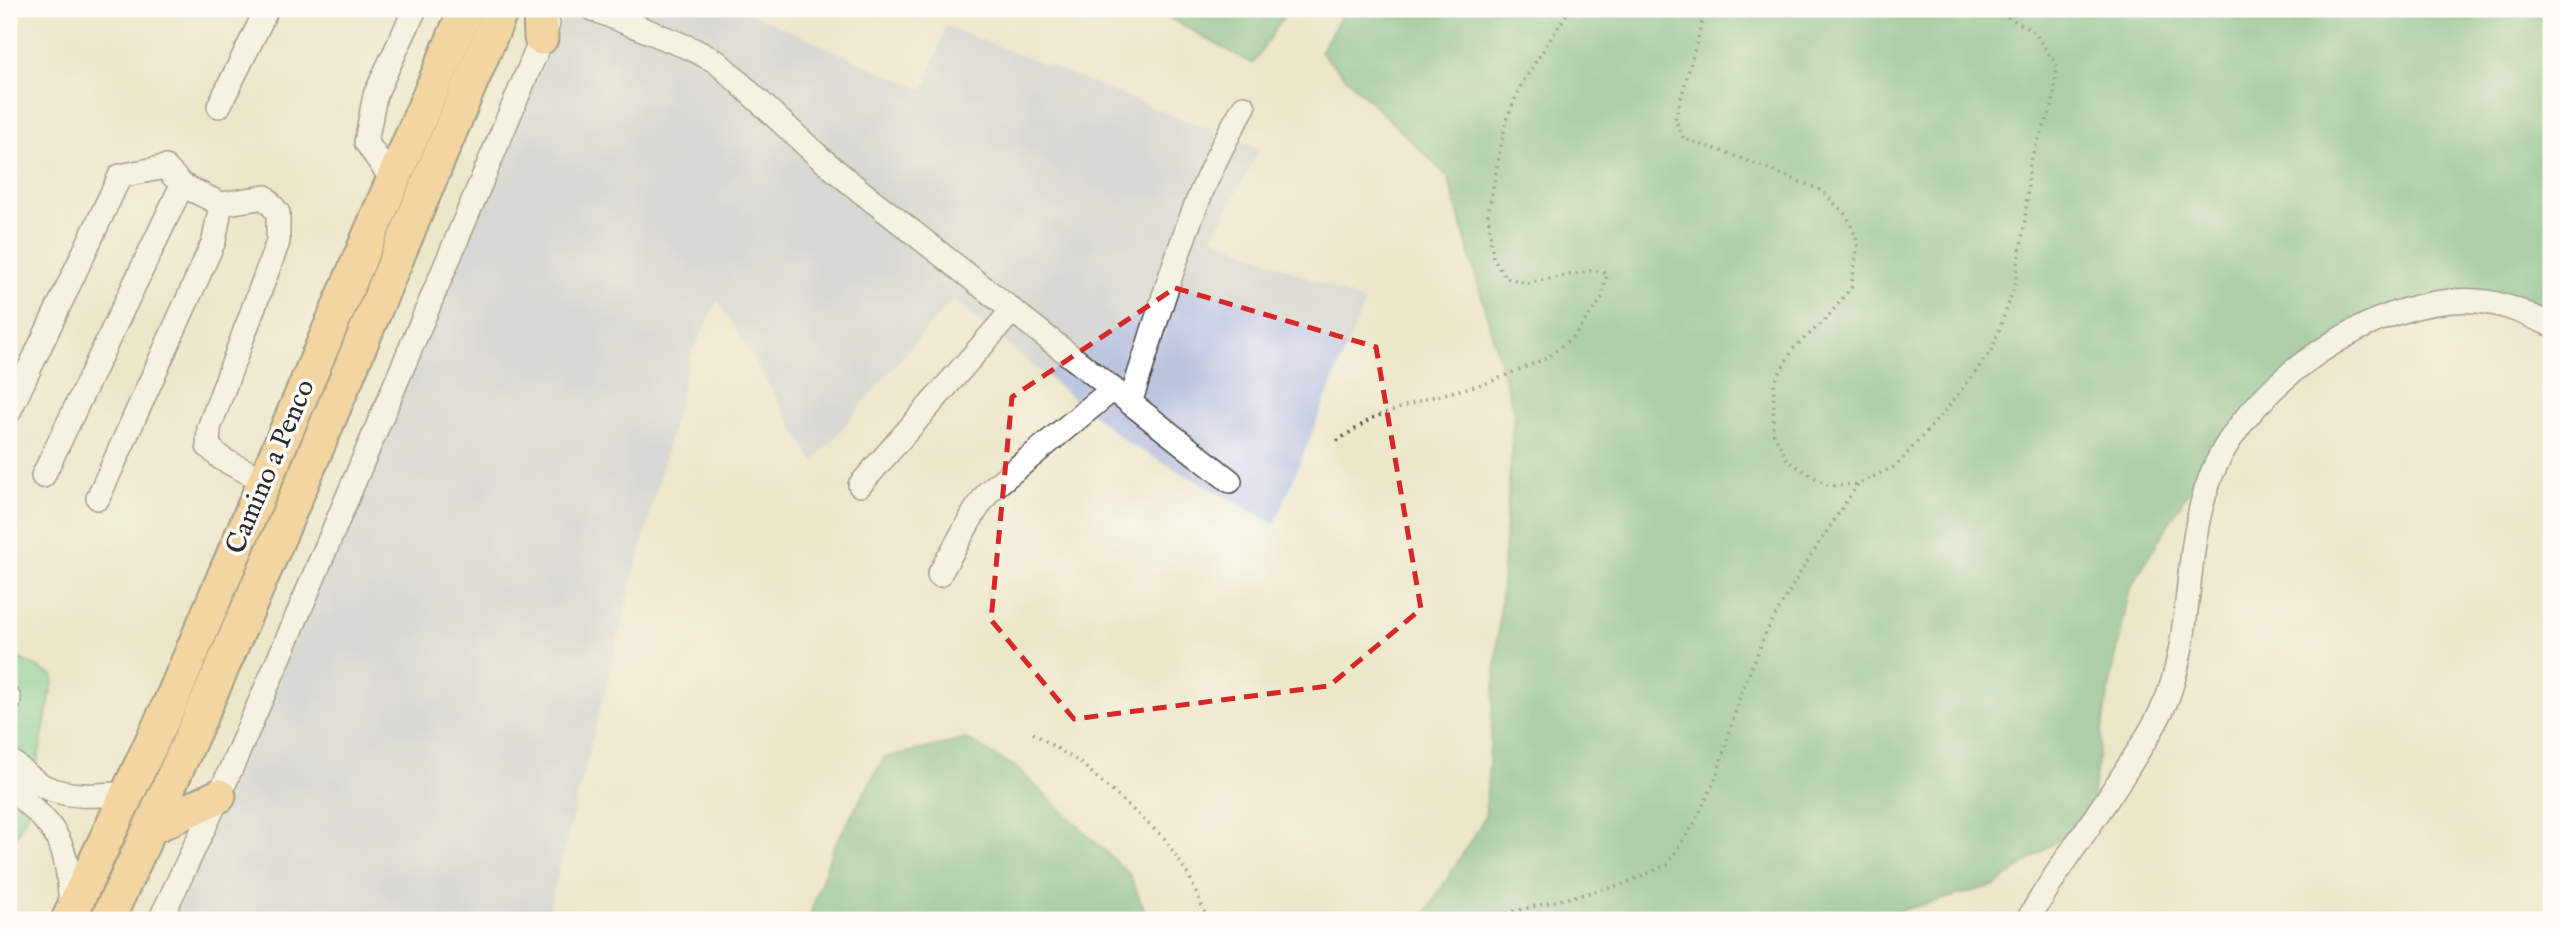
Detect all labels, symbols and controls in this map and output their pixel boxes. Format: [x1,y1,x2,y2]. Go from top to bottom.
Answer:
street label: Camino a Penco [219,374,323,560]

